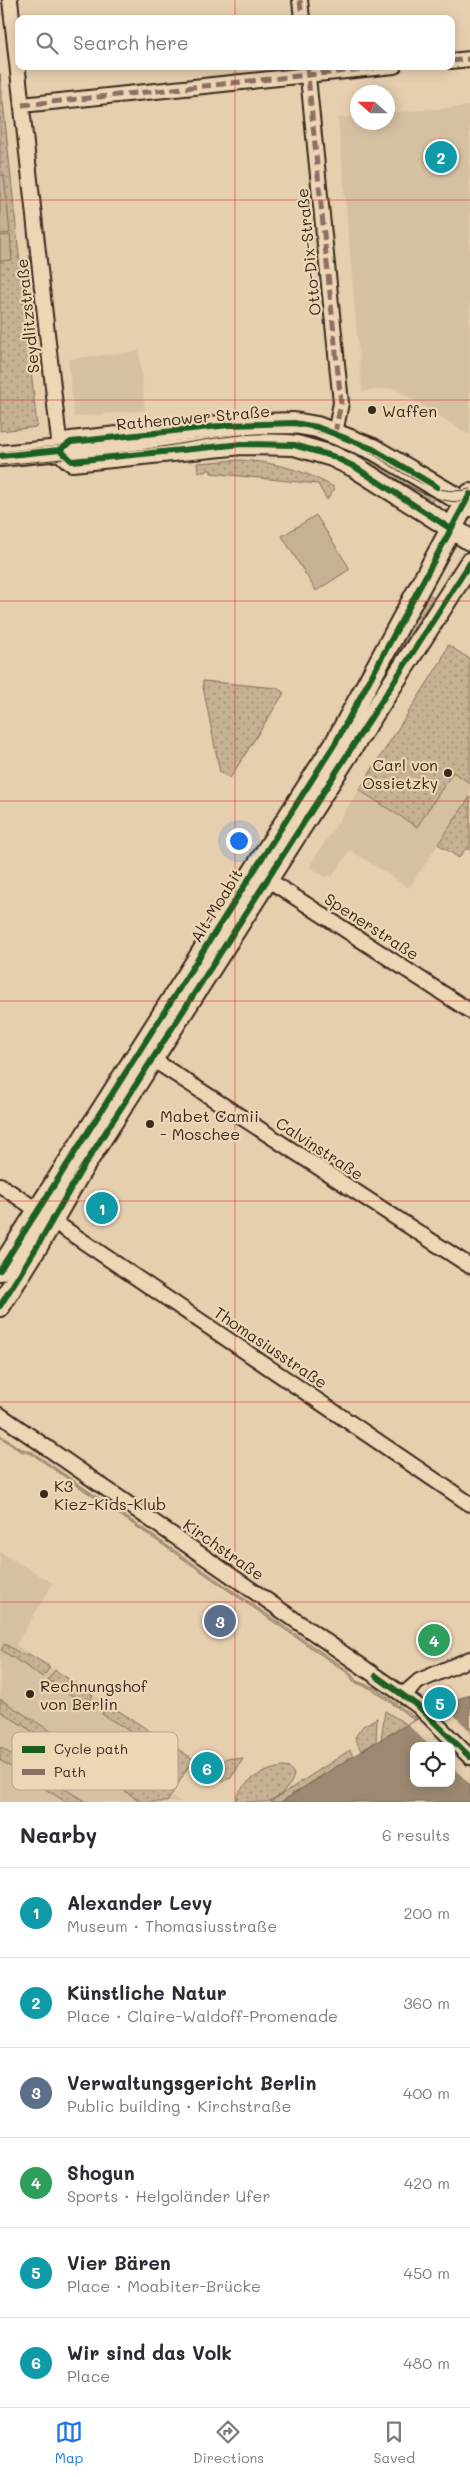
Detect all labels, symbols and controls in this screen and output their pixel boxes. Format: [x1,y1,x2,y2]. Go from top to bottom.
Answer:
search box [15,15,455,70]
icon: search [33,29,61,57]
text: Search here [73,30,189,55]
north arrow [350,85,395,130]
pin: 2 [425,138,457,176]
street label: Otto-Dix-Straße [291,187,325,317]
street label: Seydlitzstraße [11,258,43,374]
street label: Rathenower Straße [115,400,271,434]
place label: Waffen [382,400,437,421]
marker: Waffen [366,404,378,416]
place label: Carl von Ossietzky [362,754,438,793]
marker: Carl von Ossietzky [442,767,454,779]
your location [226,828,252,854]
street label: Alt-Moabit [185,864,247,946]
street label: Spenerstraße [321,888,423,964]
place label: Mabet Camii - Moschee [160,1105,259,1144]
street label: Calvinstraße [272,1112,368,1184]
marker: Mabet Camii - Moschee [144,1118,156,1130]
pin: 1 [86,1189,118,1227]
street label: Thomasiusstraße [210,1301,332,1393]
place label: K3 Kiez-Kids-Klub [54,1475,166,1514]
marker: K3 Kiez-Kids-Klub [38,1488,50,1500]
street label: Kirchstraße [180,1513,268,1585]
pin: 3 [204,1602,236,1640]
pin: 4 [418,1621,450,1659]
place label: Rechnungshof von Berlin [40,1675,148,1714]
pin: 5 [424,1684,456,1722]
marker: Rechnungshof von Berlin [24,1688,36,1700]
legend [12,1732,178,1790]
text: Cycle path [54,1739,128,1758]
map controls [410,1742,455,1787]
button: locate [410,1742,455,1787]
pin: 6 [191,1749,223,1787]
text: Path [54,1762,85,1781]
text: Nearby [20,1821,97,1848]
text: 6 results [382,1824,450,1845]
text: Alexander Levy [67,1890,212,1915]
text: 1 [32,1902,40,1923]
text: 200 m [403,1902,450,1923]
text: Museum · Thomasiusstraße [67,1915,277,1936]
text: Künstliche Natur [67,1980,227,2005]
text: 2 [32,1992,40,2013]
text: 360 m [403,1992,450,2013]
text: Place · Claire-Waldoff-Promenade [67,2005,338,2026]
text: Verwaltungsgericht Berlin [67,2070,317,2095]
text: 3 [31,2082,41,2103]
text: 400 m [403,2082,450,2103]
text: Public building · Kirchstraße [67,2095,291,2116]
text: Shogun [67,2160,135,2185]
text: 4 [31,2172,41,2193]
text: 420 m [404,2172,450,2193]
text: Sports · Helgoländer Ufer [67,2185,270,2206]
text: Vier Bären [67,2250,171,2275]
text: 5 [31,2262,41,2283]
text: 450 m [404,2262,450,2283]
text: Place · Moabiter-Brücke [67,2275,261,2296]
text: Wir sind das Volk [67,2340,232,2365]
text: 6 [31,2352,41,2373]
text: 480 m [403,2352,450,2373]
text: Place [67,2365,110,2386]
tab: Map [55,2418,83,2467]
tab: Directions [193,2418,264,2467]
tab: Saved [374,2418,415,2467]

